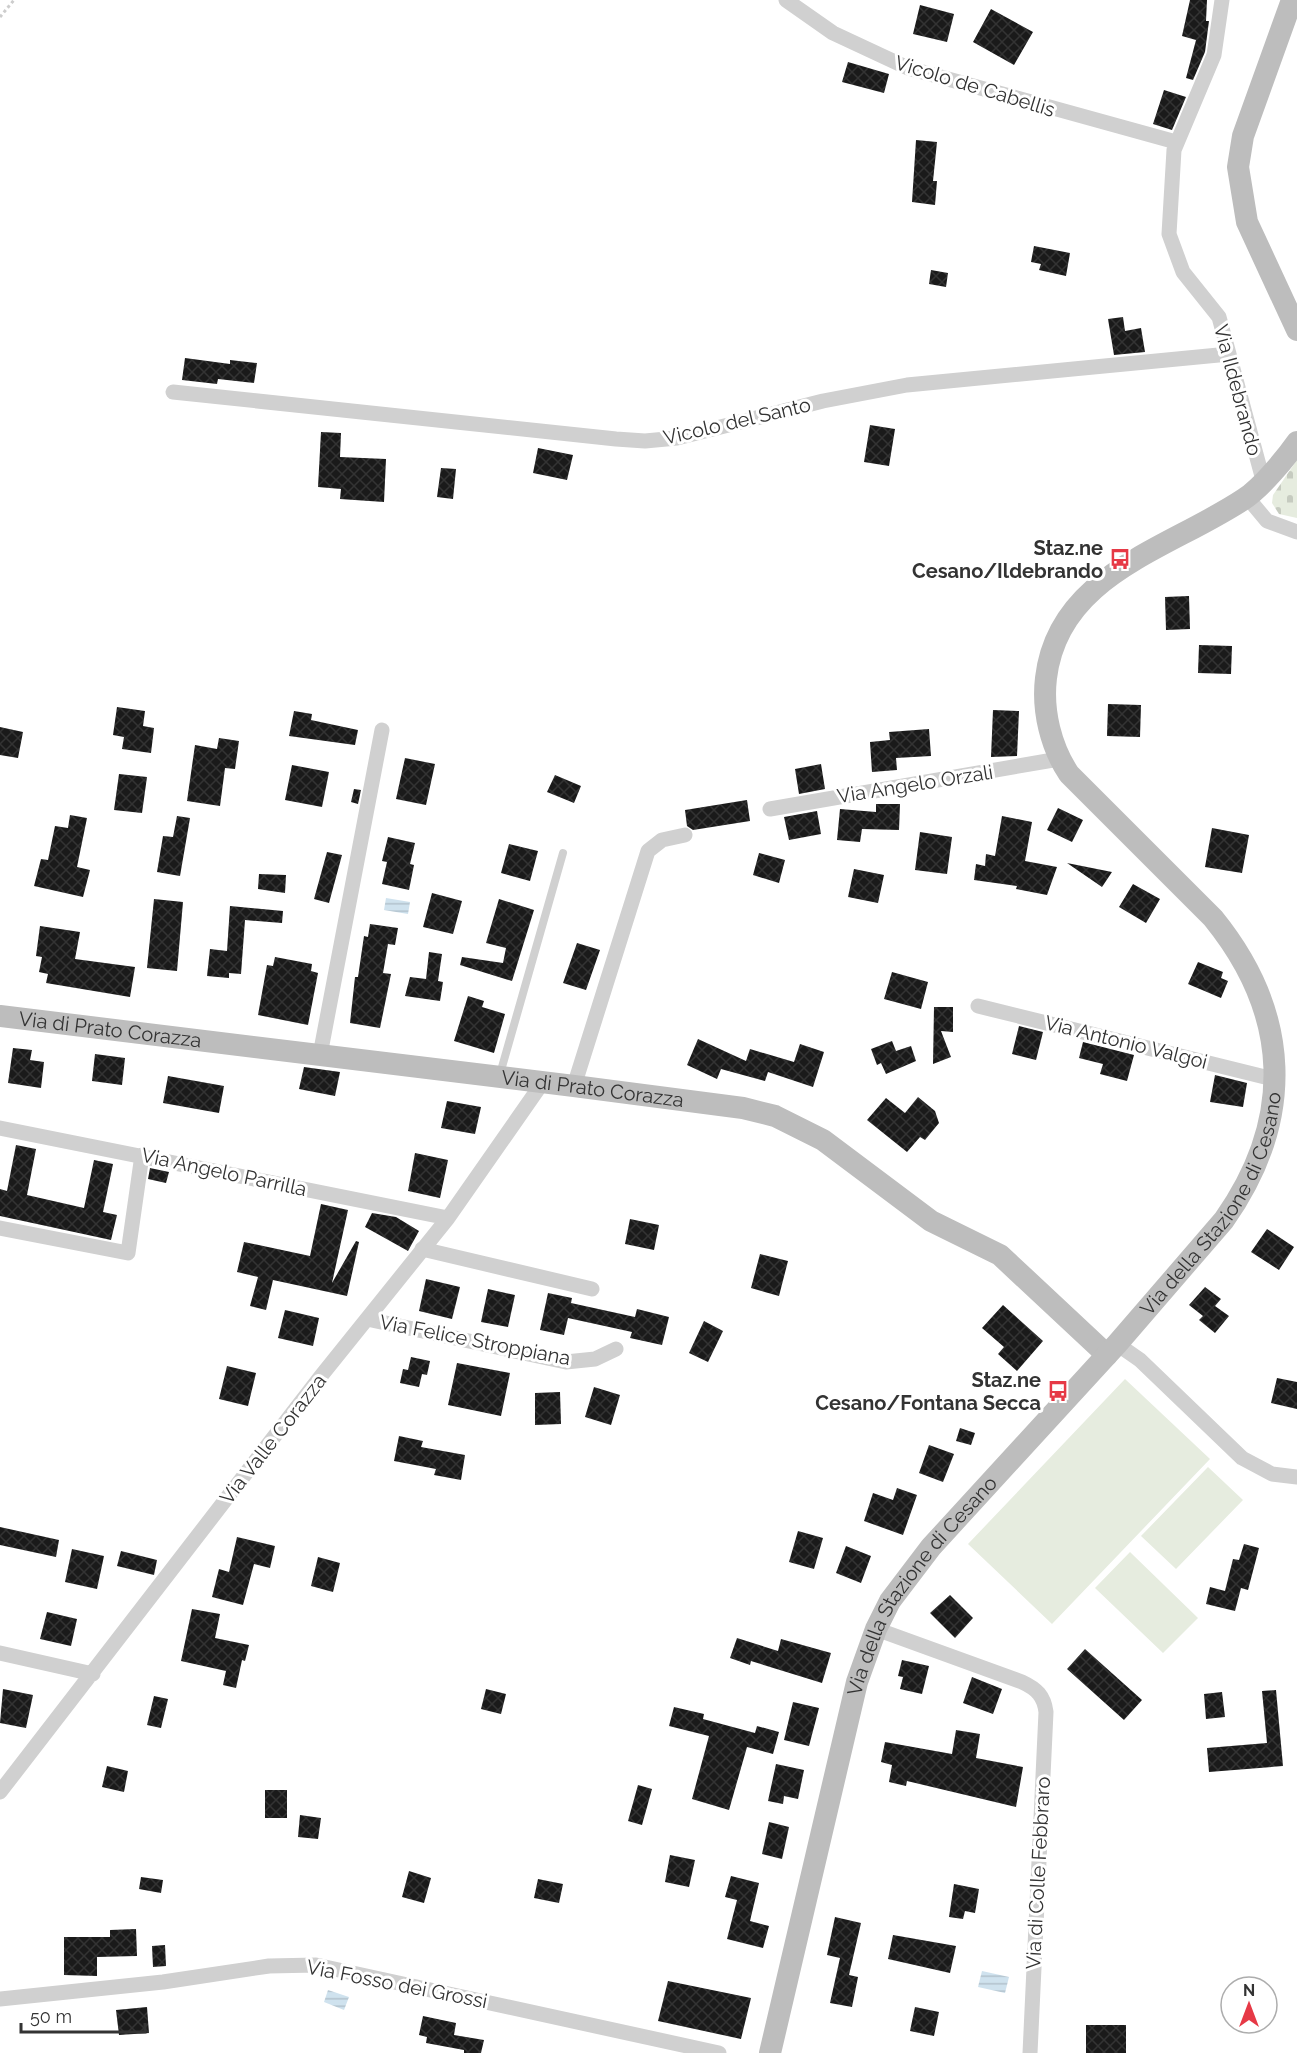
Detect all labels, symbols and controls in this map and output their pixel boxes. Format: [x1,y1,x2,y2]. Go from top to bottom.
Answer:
street label: Vicolo de Cabellis [892,50,1058,122]
street label: Via Ildebrando [1209,322,1267,458]
street label: Vicolo del Santo [661,392,813,450]
place label: Staz.ne Cesano/Ildebrando [912,536,1103,583]
bus stop icon: Staz.ne Cesano/Ildebrando [1108,547,1132,571]
street label: Via Angelo Orzali [835,760,995,808]
street label: Via di Prato Corazza [17,1006,203,1052]
street label: Via Antonio Valgoi [1042,1010,1210,1074]
street label: Via di Prato Corazza [500,1065,685,1112]
street label: Via della Stazione di Cesano [1135,1091,1286,1320]
street label: Via Angelo Parrilla [139,1143,309,1201]
street label: Via Felice Stroppiana [377,1310,573,1370]
place label: Staz.ne Cesano/Fontana Secca [815,1368,1041,1415]
street label: Via Valle Corazza [215,1369,331,1509]
bus stop icon: Staz.ne Cesano/Fontana Secca [1046,1379,1070,1403]
street label: Via della Stazione di Cesano [842,1471,1002,1698]
street label: Via di Colle Febbraro [1021,1776,1055,1970]
street label: Via Fosso dei Grossi [305,1955,489,2013]
north arrow [1219,1975,1279,2035]
text: N [1243,1981,1255,2000]
scale bar [21,1996,146,2034]
text: 50 m [30,2006,72,2027]

